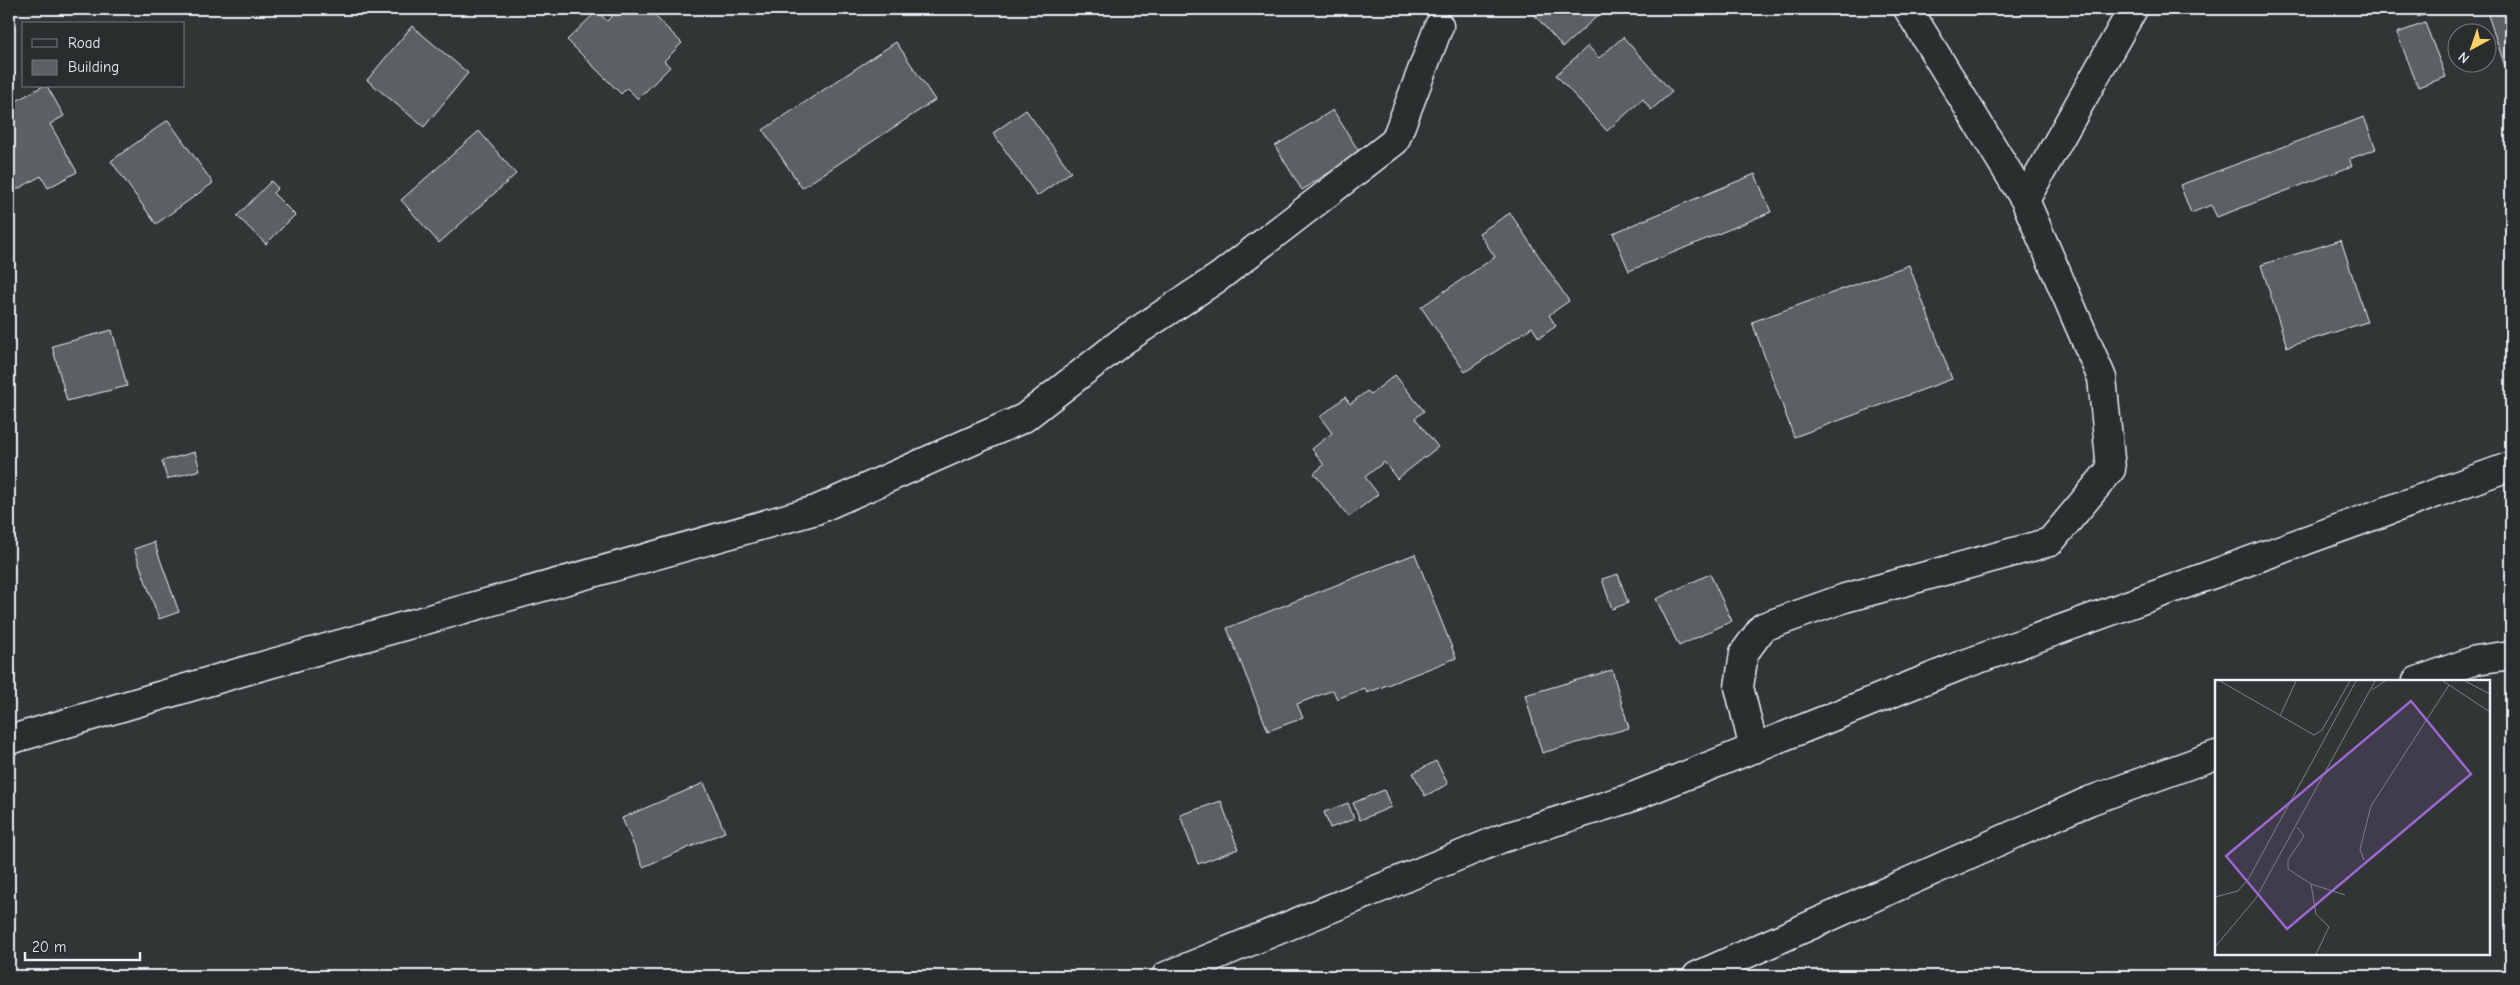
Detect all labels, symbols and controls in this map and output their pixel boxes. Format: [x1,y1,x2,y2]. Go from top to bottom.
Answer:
legend [22,22,185,88]
north arrow [2448,22,2498,72]
text: Road [68,34,100,52]
text: N [2455,48,2473,67]
text: Building [68,58,119,76]
inset map [2215,680,2490,955]
scale bar [25,930,140,962]
text: 20 m [32,938,66,956]

